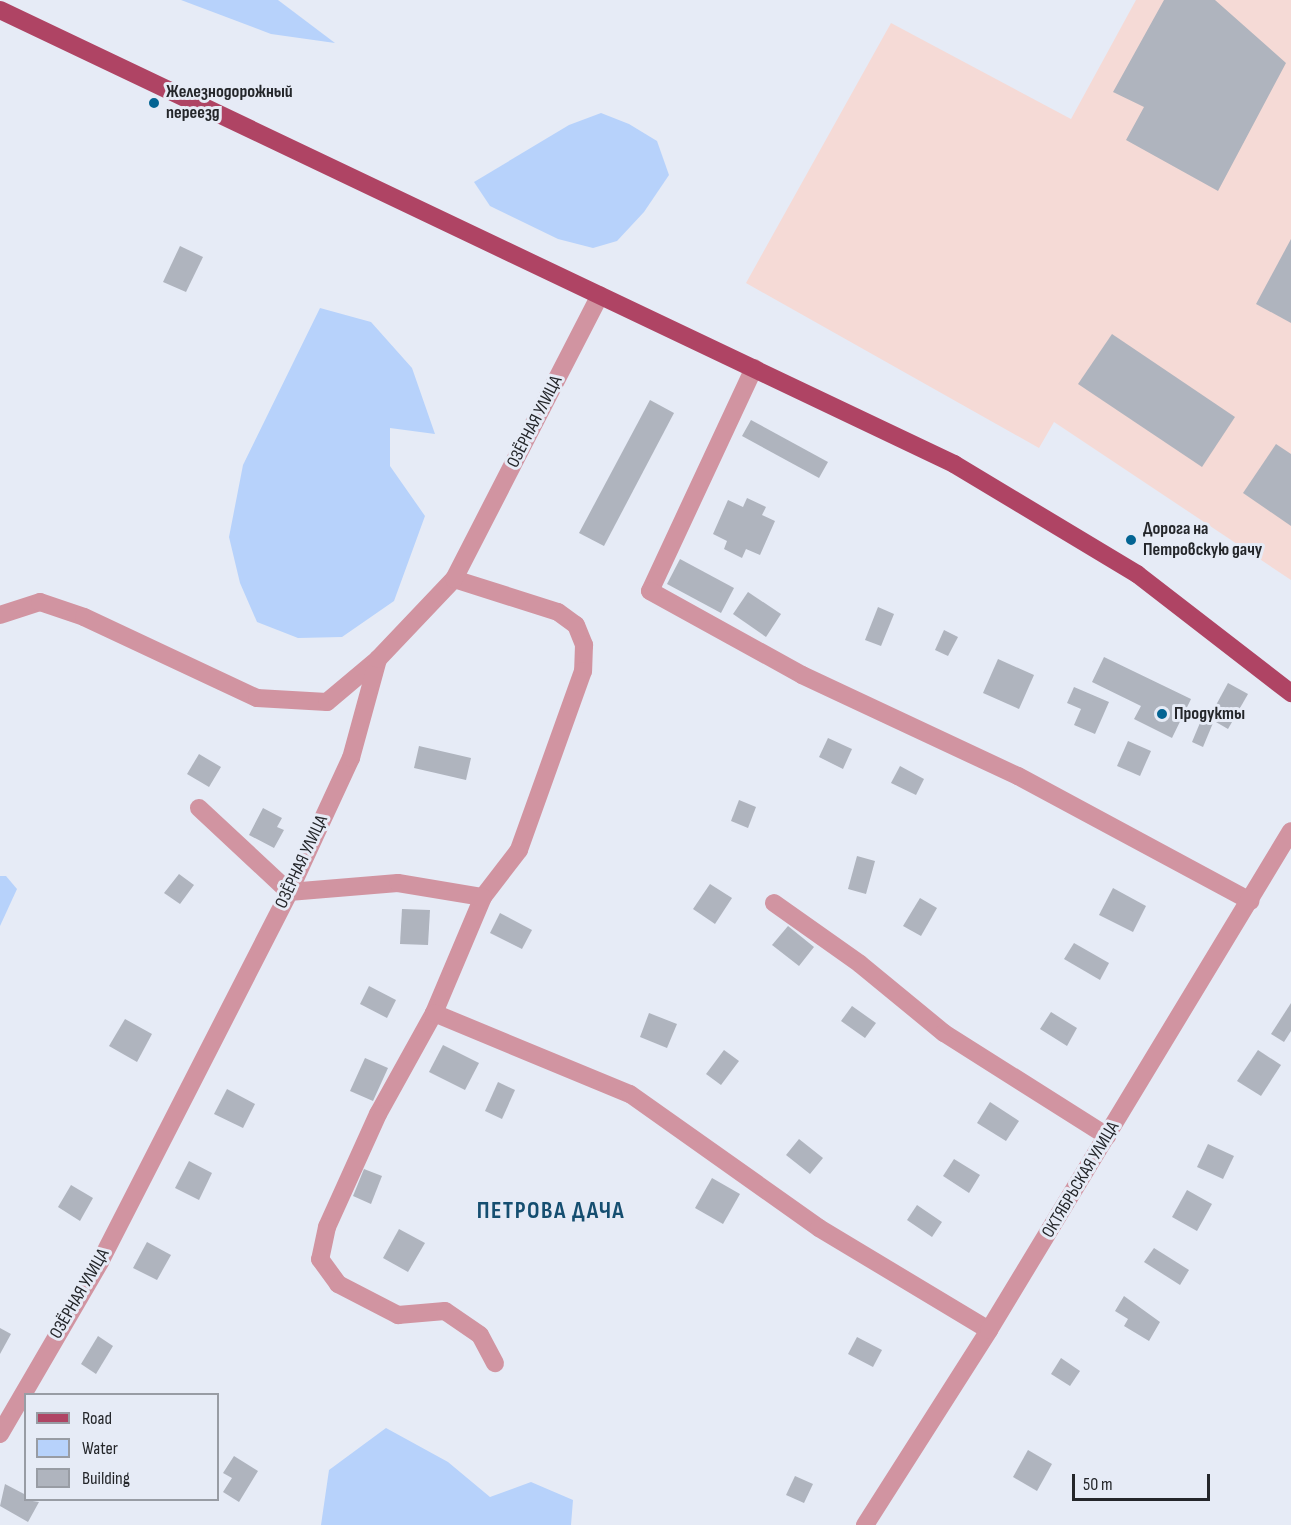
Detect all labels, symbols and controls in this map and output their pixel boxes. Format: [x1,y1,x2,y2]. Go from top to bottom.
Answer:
place label: Железнодорожный переезд [166,82,293,124]
marker: Железнодорожный переезд [147,96,161,110]
street label: ОЗЁРНАЯ УЛИЦА [503,372,567,472]
place label: Дорога на Петровскую дачу [1143,519,1262,562]
marker: Дорога на Петровскую дачу [1124,533,1138,547]
place label: Продукты [1174,703,1245,725]
marker: Продукты [1155,707,1169,721]
street label: ОЗЁРНАЯ УЛИЦА [271,812,333,912]
street label: ОКТЯБРЬСКАЯ УЛИЦА [1038,1118,1124,1242]
district label: ПЕТРОВА ДАЧА [477,1197,625,1225]
street label: ОЗЁРНАЯ УЛИЦА [46,1245,114,1343]
legend [24,1393,219,1501]
text: Road [82,1408,112,1429]
text: Water [82,1438,118,1459]
scale bar [1075,1462,1213,1500]
text: Building [82,1468,130,1489]
text: 50 m [1083,1474,1113,1495]

